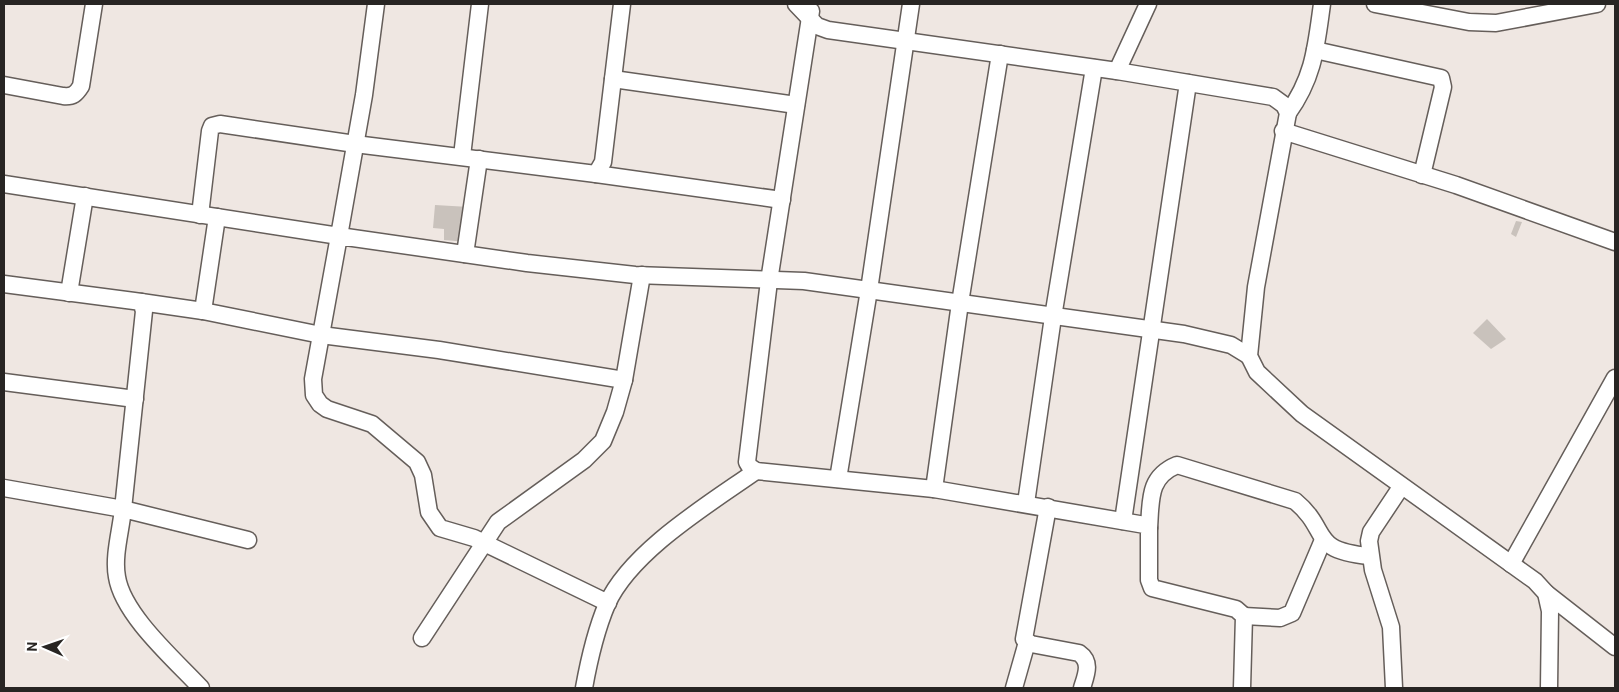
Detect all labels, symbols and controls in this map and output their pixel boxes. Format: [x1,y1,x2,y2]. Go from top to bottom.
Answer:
north arrow [20,622,70,672]
text: N [24,641,40,652]

